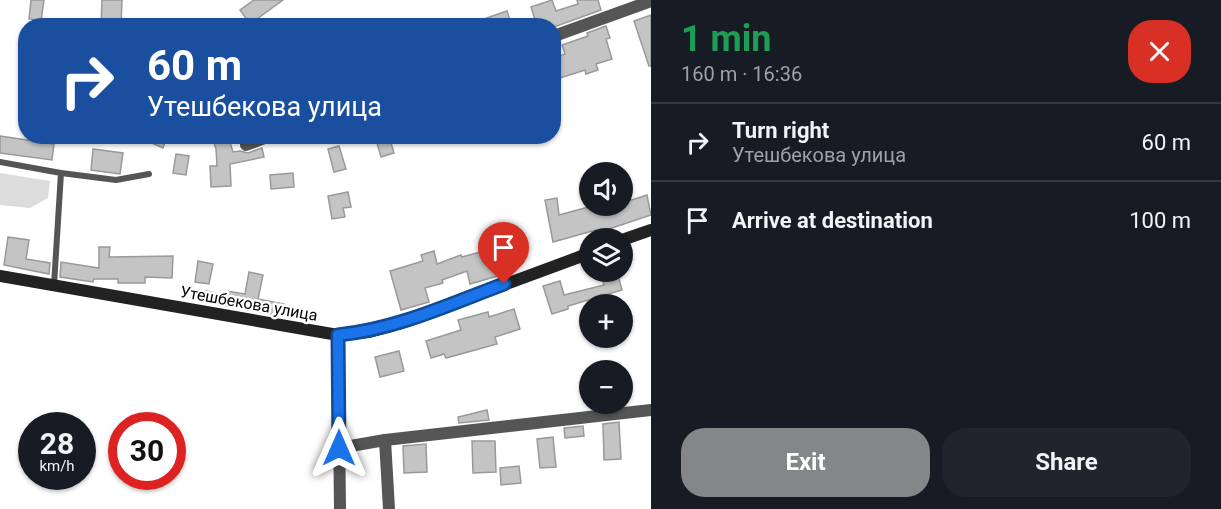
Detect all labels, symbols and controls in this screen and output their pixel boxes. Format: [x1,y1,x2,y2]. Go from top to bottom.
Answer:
text: 1 min [681,18,772,60]
button: close [1128,20,1191,83]
text: 60 m [147,41,242,90]
icon: right [48,42,126,120]
text: 160 m · 16:36 [681,62,802,86]
text: Утешбекова улица [147,91,382,123]
text: Turn right [732,118,829,143]
icon: right [681,126,714,159]
text: 60 m [1142,130,1191,155]
text: Утешбекова улица [732,143,906,167]
map controls [579,162,633,414]
button: sound [579,162,633,216]
icon: arrive [681,204,714,237]
text: Arrive at destination [732,208,933,233]
text: 100 m [1129,208,1191,233]
pin [478,222,529,284]
button: layers [579,228,633,282]
icon: arrive [487,231,520,264]
street label: Утешбекова улица [179,282,319,325]
button: + [579,294,633,348]
button: − [579,360,633,414]
speed limit sign: 30 [108,412,186,490]
position arrow [307,416,371,480]
text: 28 [40,426,74,461]
button: Exit [681,428,930,497]
button: Share [942,428,1191,497]
text: km/h [39,457,75,475]

